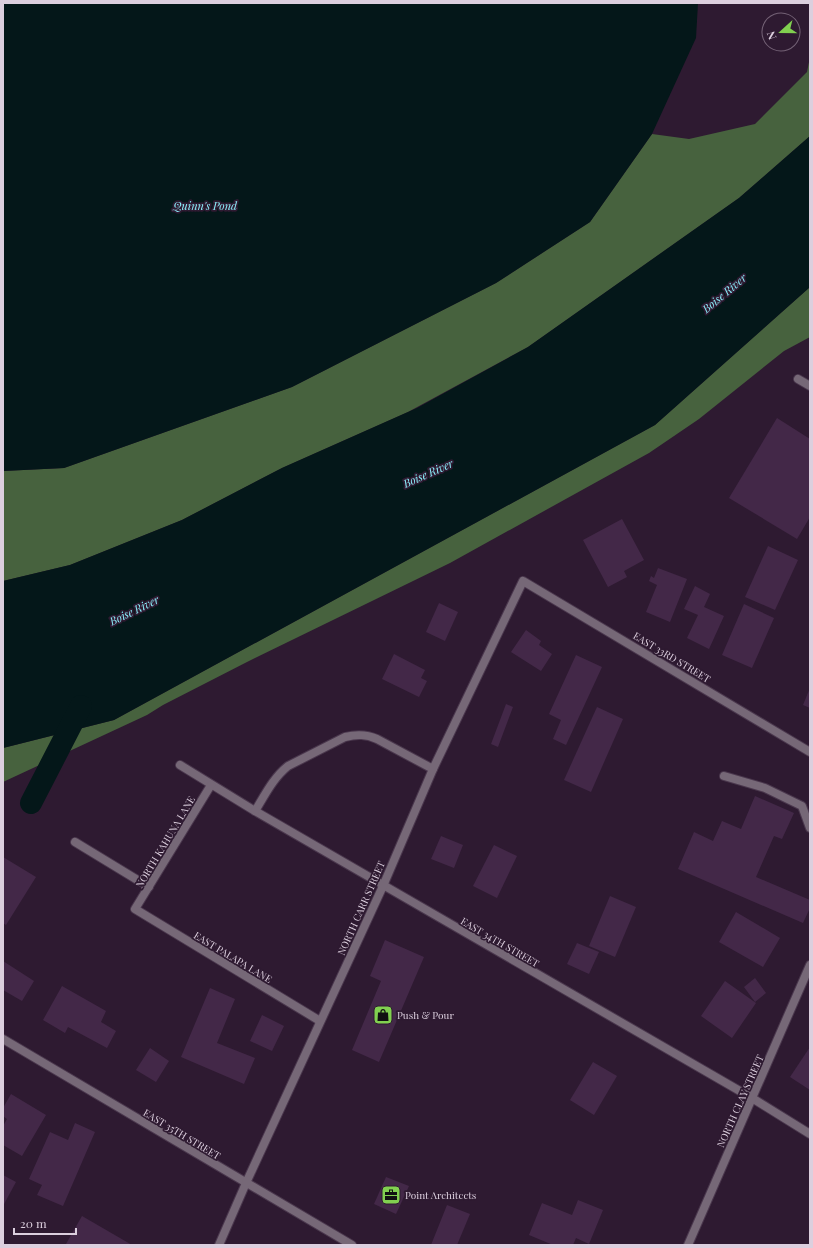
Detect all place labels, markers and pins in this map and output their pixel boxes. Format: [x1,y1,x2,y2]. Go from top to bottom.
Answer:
shop icon: Push & Pour [372,1004,394,1026]
place label: Push & Pour [397,1008,454,1022]
office icon: Point Architects [380,1184,402,1206]
place label: Point Architects [405,1188,476,1202]

